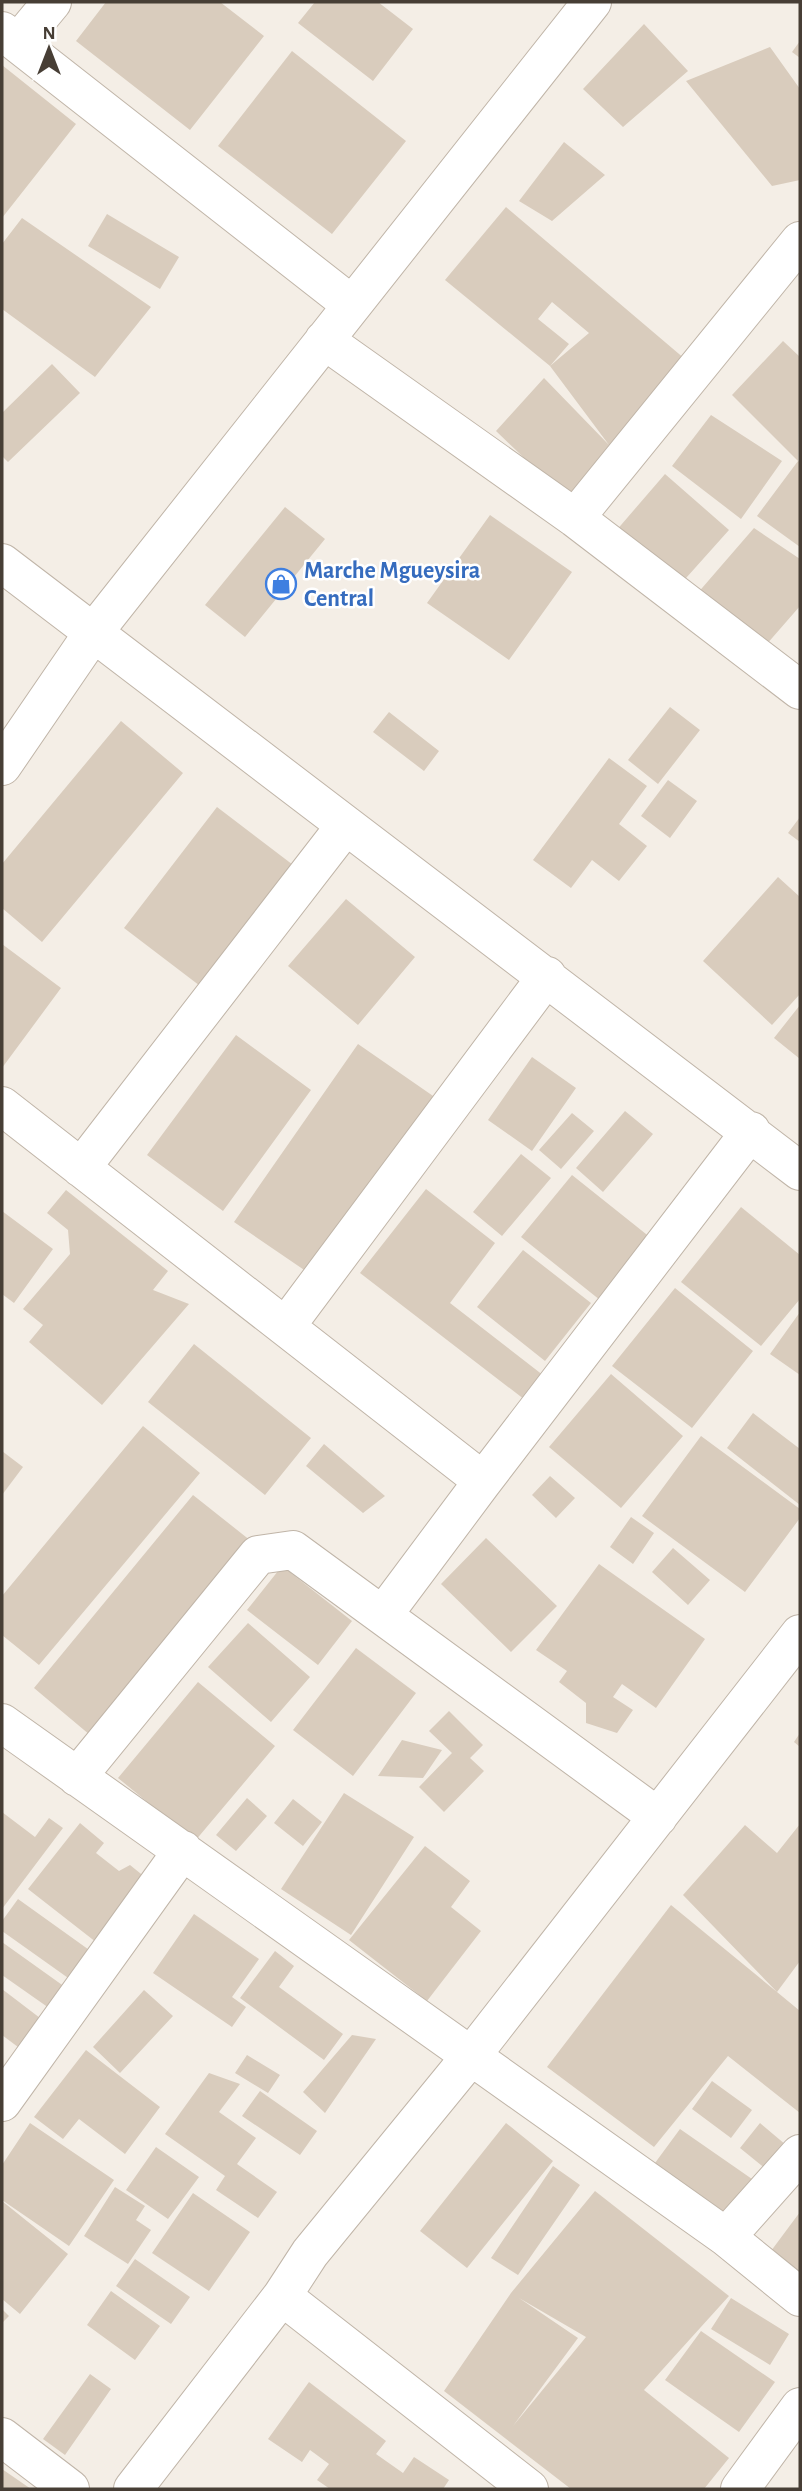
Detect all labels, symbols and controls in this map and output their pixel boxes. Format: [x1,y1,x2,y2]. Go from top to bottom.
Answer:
north arrow [14,14,84,84]
text: N [42,24,56,43]
place label: Marche Mgueysira Central [304,559,480,611]
shop icon: Marche Mgueysira Central [264,567,298,601]

